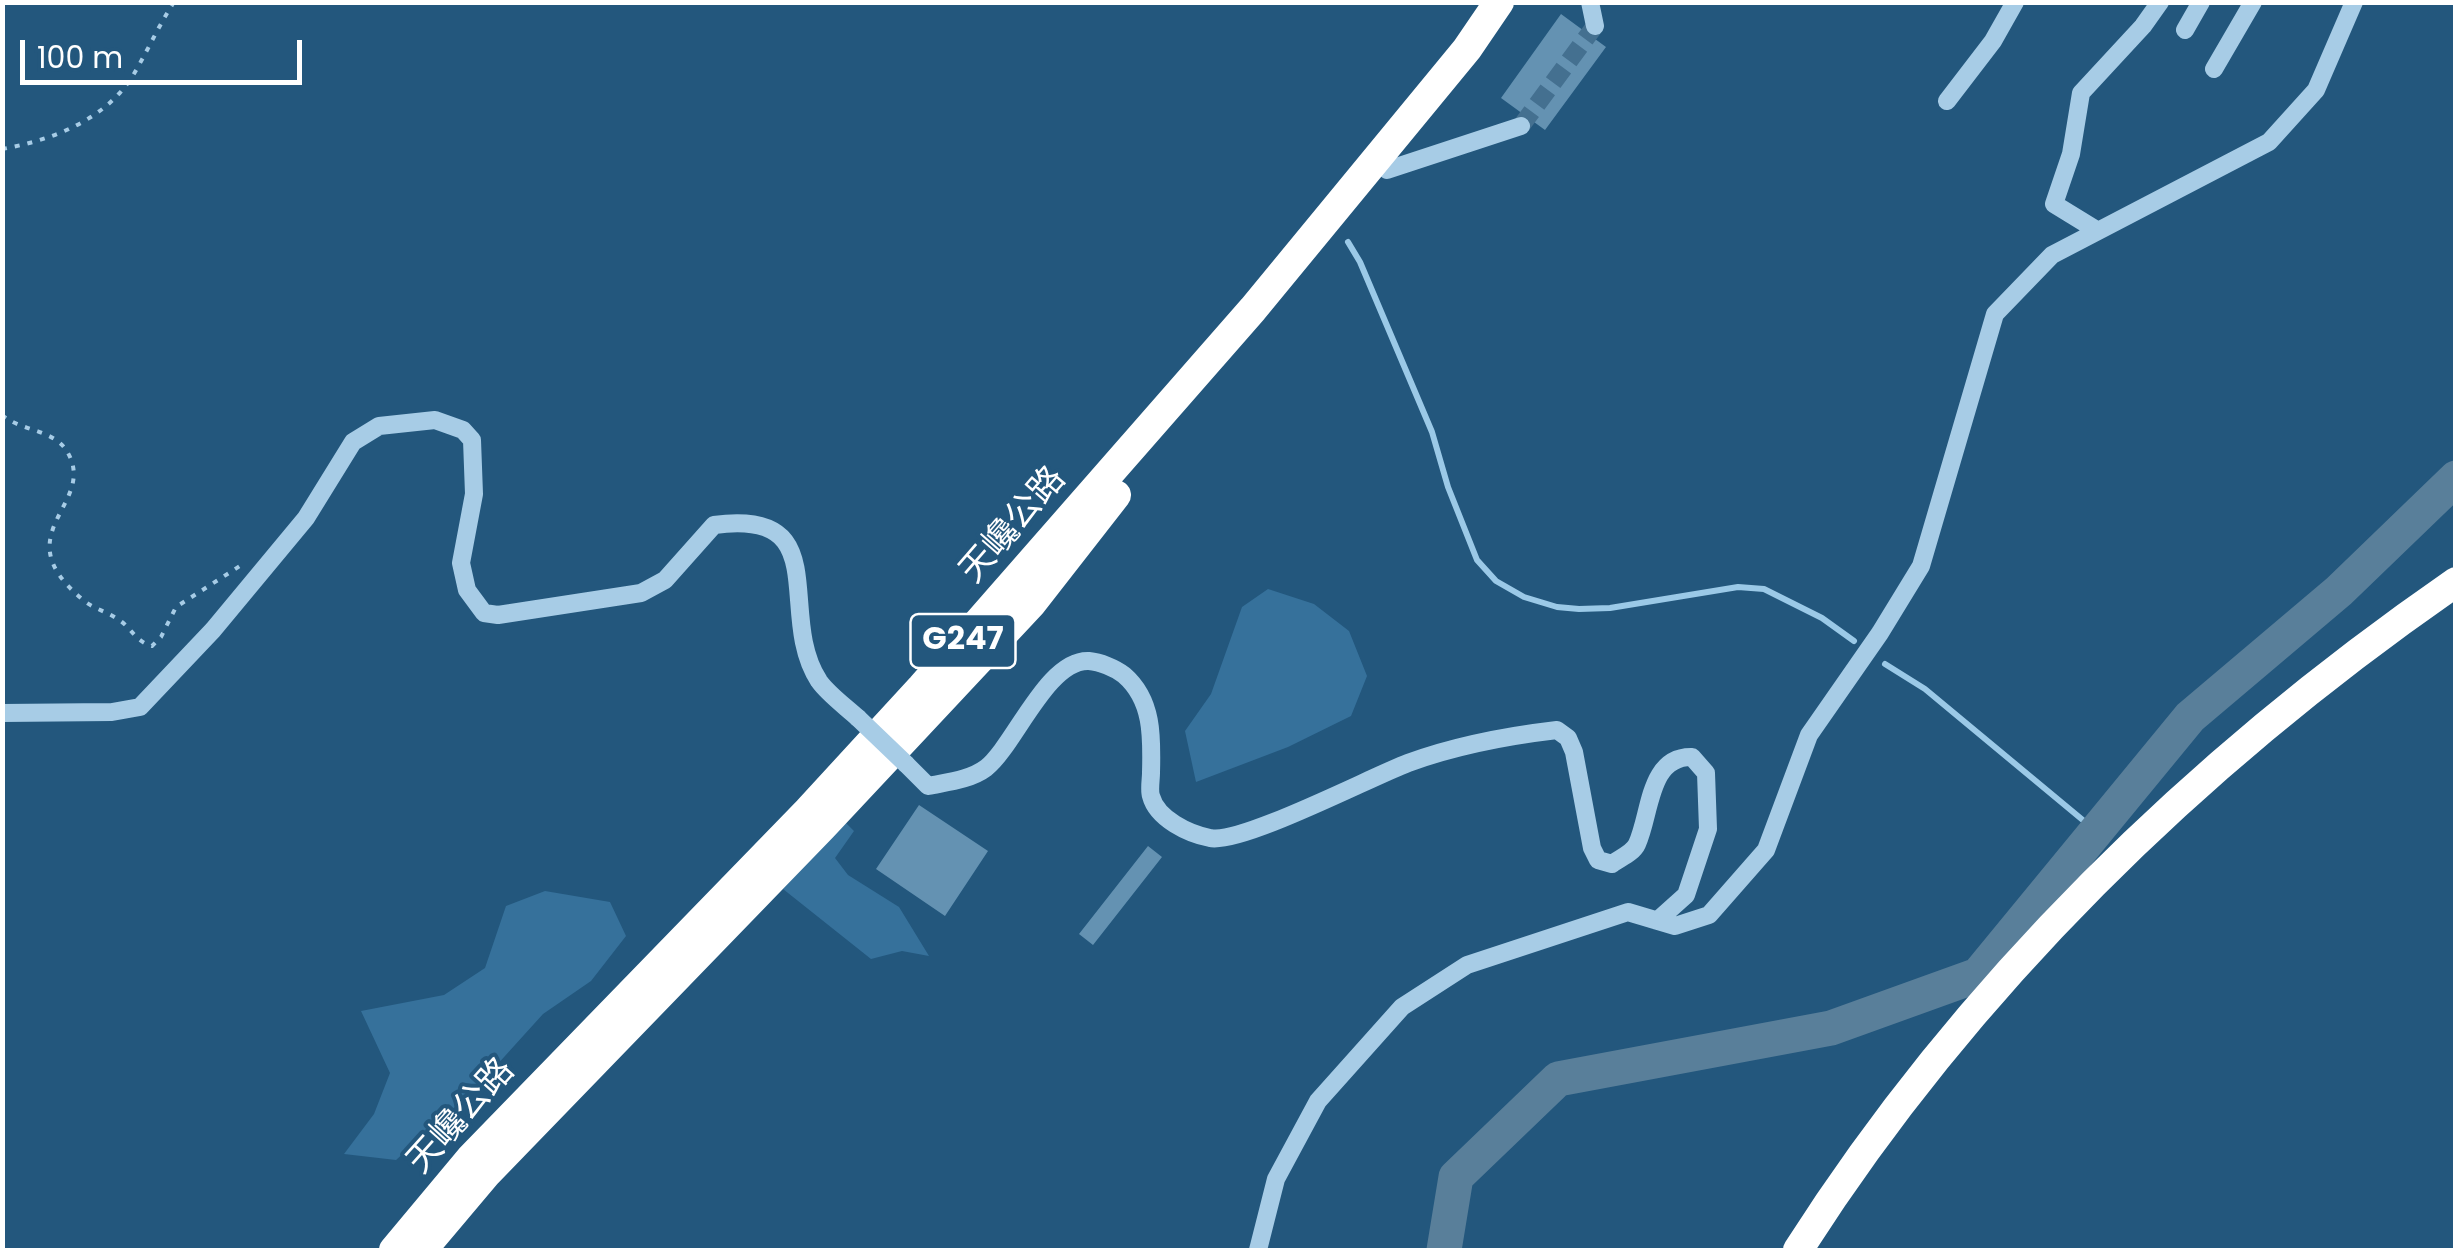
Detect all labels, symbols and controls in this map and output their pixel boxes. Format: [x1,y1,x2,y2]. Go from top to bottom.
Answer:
scale bar [25,20,308,82]
text: 100 m [37,36,123,79]
street label: 天巉公路 [952,459,1076,593]
road number: G247 [910,614,1016,668]
street label: 天巉公路 [400,1051,524,1183]

